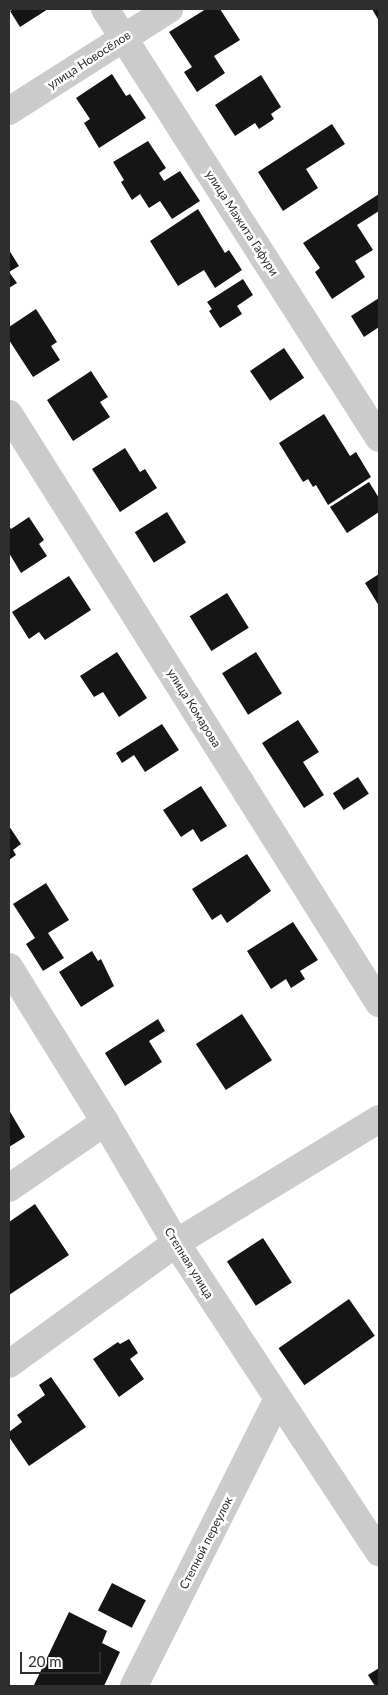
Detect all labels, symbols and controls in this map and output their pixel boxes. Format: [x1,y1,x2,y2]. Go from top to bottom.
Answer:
street label: улица Новосёлов [45,28,133,92]
street label: улица Мажита Гафури [202,168,282,278]
street label: улица Комарова [164,666,224,750]
street label: Степная улица [161,1225,217,1301]
street label: Степной переулок [176,1494,236,1592]
scale bar [22,1642,104,1674]
text: 20 m [28,1652,62,1670]

